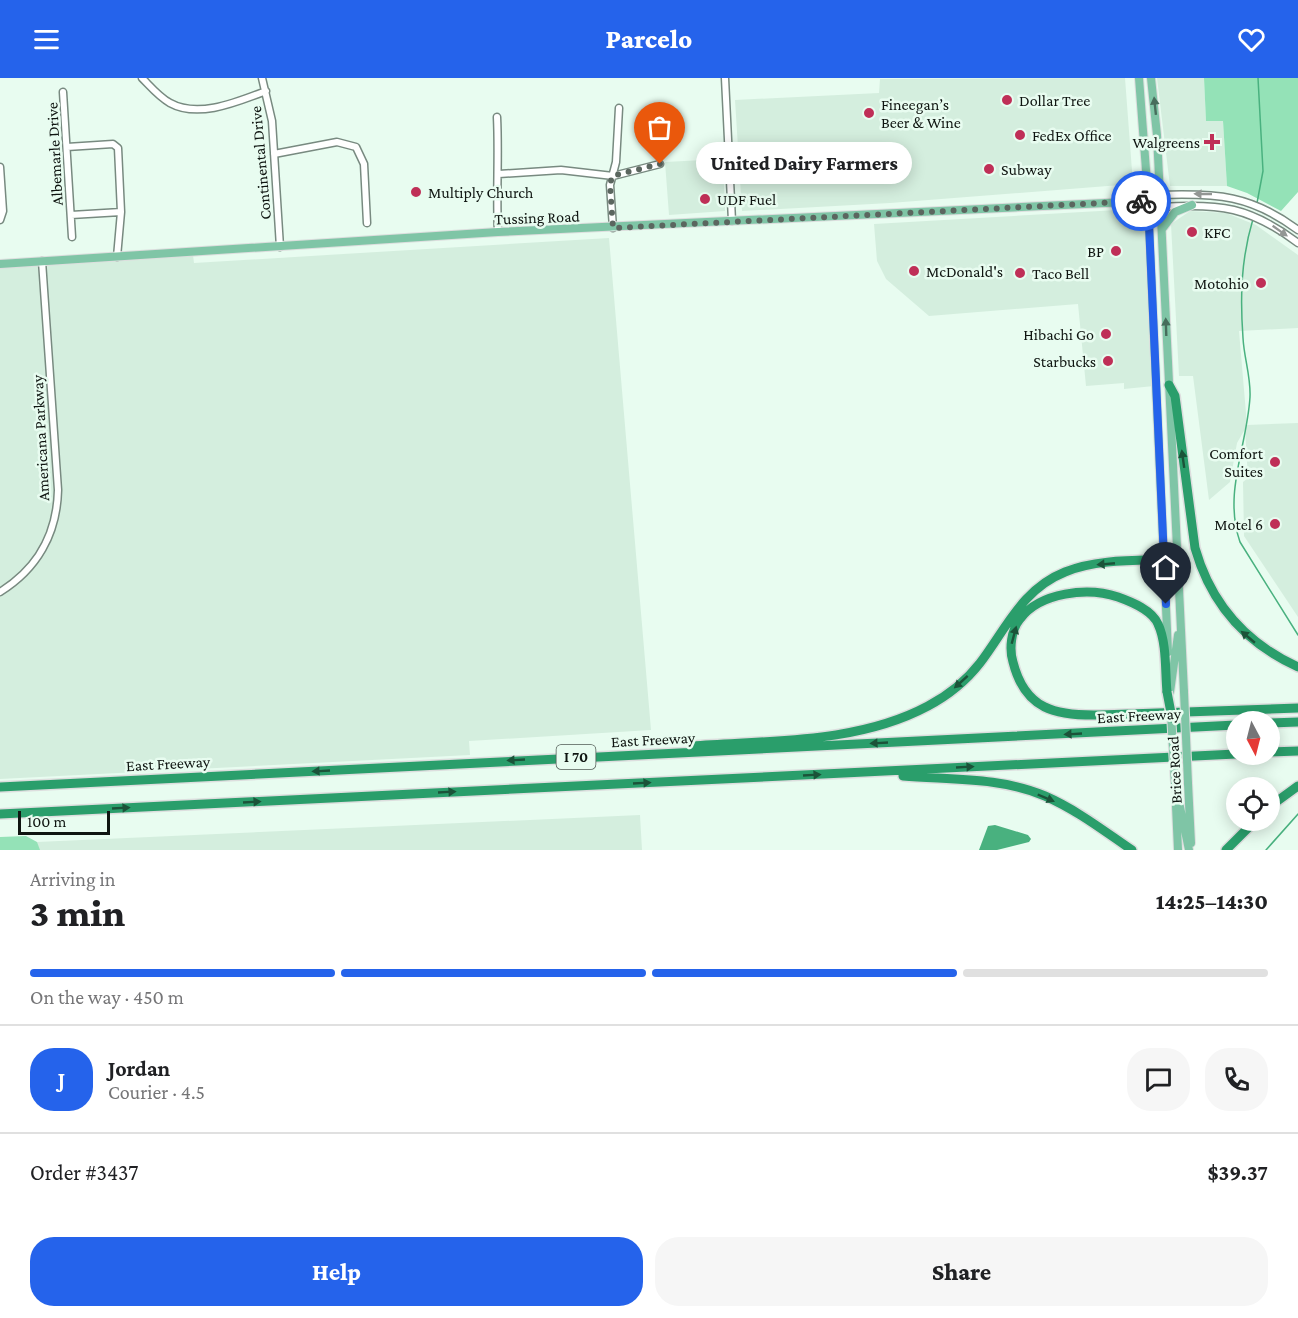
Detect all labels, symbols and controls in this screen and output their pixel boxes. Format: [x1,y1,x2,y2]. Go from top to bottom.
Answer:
icon: menu [30,23,63,56]
icon: heart [1235,23,1268,56]
text: Parcelo [606,24,692,54]
place label: Dollar Tree [1019,92,1090,109]
marker: Dollar Tree [1000,93,1014,107]
place label: Fineegan’s Beer & Wine [881,96,961,131]
one-way arrow [1150,97,1160,116]
street label: Albemarle Drive [43,102,66,206]
pin [634,102,685,164]
street label: Continental Drive [247,105,274,221]
marker: Fineegan’s Beer & Wine [862,106,876,120]
icon: bag [643,111,676,144]
place label: FedEx Office [1032,127,1112,144]
marker: FedEx Office [1013,128,1027,142]
place label: Walgreens [1132,134,1200,152]
marker: Walgreens [1205,135,1219,149]
callout: United Dairy Farmers [696,143,912,185]
text: United Dairy Farmers [710,152,898,174]
place label: Subway [1001,161,1052,179]
marker: Subway [982,162,996,176]
courier [1111,171,1171,231]
place label: Multiply Church [428,184,534,202]
marker: Multiply Church [409,185,423,199]
icon: bike [1125,185,1158,218]
one-way arrow [1194,189,1213,199]
place label: UDF Fuel [717,191,776,208]
marker: UDF Fuel [698,192,712,206]
street label: Tussing Road [494,207,581,228]
place label: KFC [1204,224,1230,241]
marker: KFC [1185,225,1199,239]
one-way arrow [1272,225,1289,236]
place label: BP [1087,243,1104,260]
marker: BP [1109,244,1123,258]
place label: McDonald's [926,263,1003,280]
marker: McDonald's [907,264,921,278]
place label: Taco Bell [1032,265,1089,282]
marker: Taco Bell [1013,266,1027,280]
place label: Motohio [1194,275,1249,292]
marker: Motohio [1254,276,1268,290]
one-way arrow [1162,317,1171,336]
place label: Hibachi Go [1023,326,1094,343]
marker: Hibachi Go [1099,327,1113,341]
place label: Starbucks [1033,353,1096,370]
marker: Starbucks [1101,354,1115,368]
street label: Americana Parkway [29,374,53,502]
place label: Comfort Suites [1209,445,1264,480]
one-way arrow [1179,449,1188,468]
marker: Comfort Suites [1268,455,1282,469]
place label: Motel 6 [1214,516,1263,533]
marker: Motel 6 [1268,517,1282,531]
pin [1140,542,1191,604]
icon: home [1149,551,1182,584]
one-way arrow [1096,559,1115,569]
one-way arrow [1010,626,1020,644]
one-way arrow [1240,630,1256,643]
one-way arrow [954,675,969,689]
street label: East Freeway [1097,705,1182,727]
north arrow [1226,711,1280,765]
map controls [1226,711,1280,831]
street label: East Freeway [611,729,696,751]
one-way arrow [1064,729,1083,738]
street label: Brice Road [1164,735,1185,804]
one-way arrow [869,738,888,747]
road number: I 70 [556,745,596,769]
street label: East Freeway [126,753,211,775]
one-way arrow [506,756,525,765]
one-way arrow [955,763,974,772]
one-way arrow [312,766,331,775]
one-way arrow [803,770,822,779]
button: locate [1226,777,1280,831]
one-way arrow [632,778,651,787]
one-way arrow [437,788,456,797]
one-way arrow [1038,793,1056,803]
one-way arrow [243,797,262,806]
one-way arrow [112,803,131,813]
scale bar [18,808,110,836]
text: 100 m [27,813,66,830]
text: Arriving in [30,868,115,890]
text: 14:25–14:30 [1156,889,1268,914]
text: 3 min [30,891,125,934]
text: On the way · 450 m [30,986,184,1008]
button: chat [1127,1048,1190,1111]
button: phone [1205,1048,1268,1111]
text: Jordan [108,1056,170,1081]
text: J [58,1067,65,1092]
text: Courier · 4.5 [108,1081,205,1103]
text: Order #3437 [30,1160,138,1185]
text: $39.37 [1208,1160,1268,1185]
button: Help [30,1237,643,1306]
button: Share [655,1237,1268,1306]

